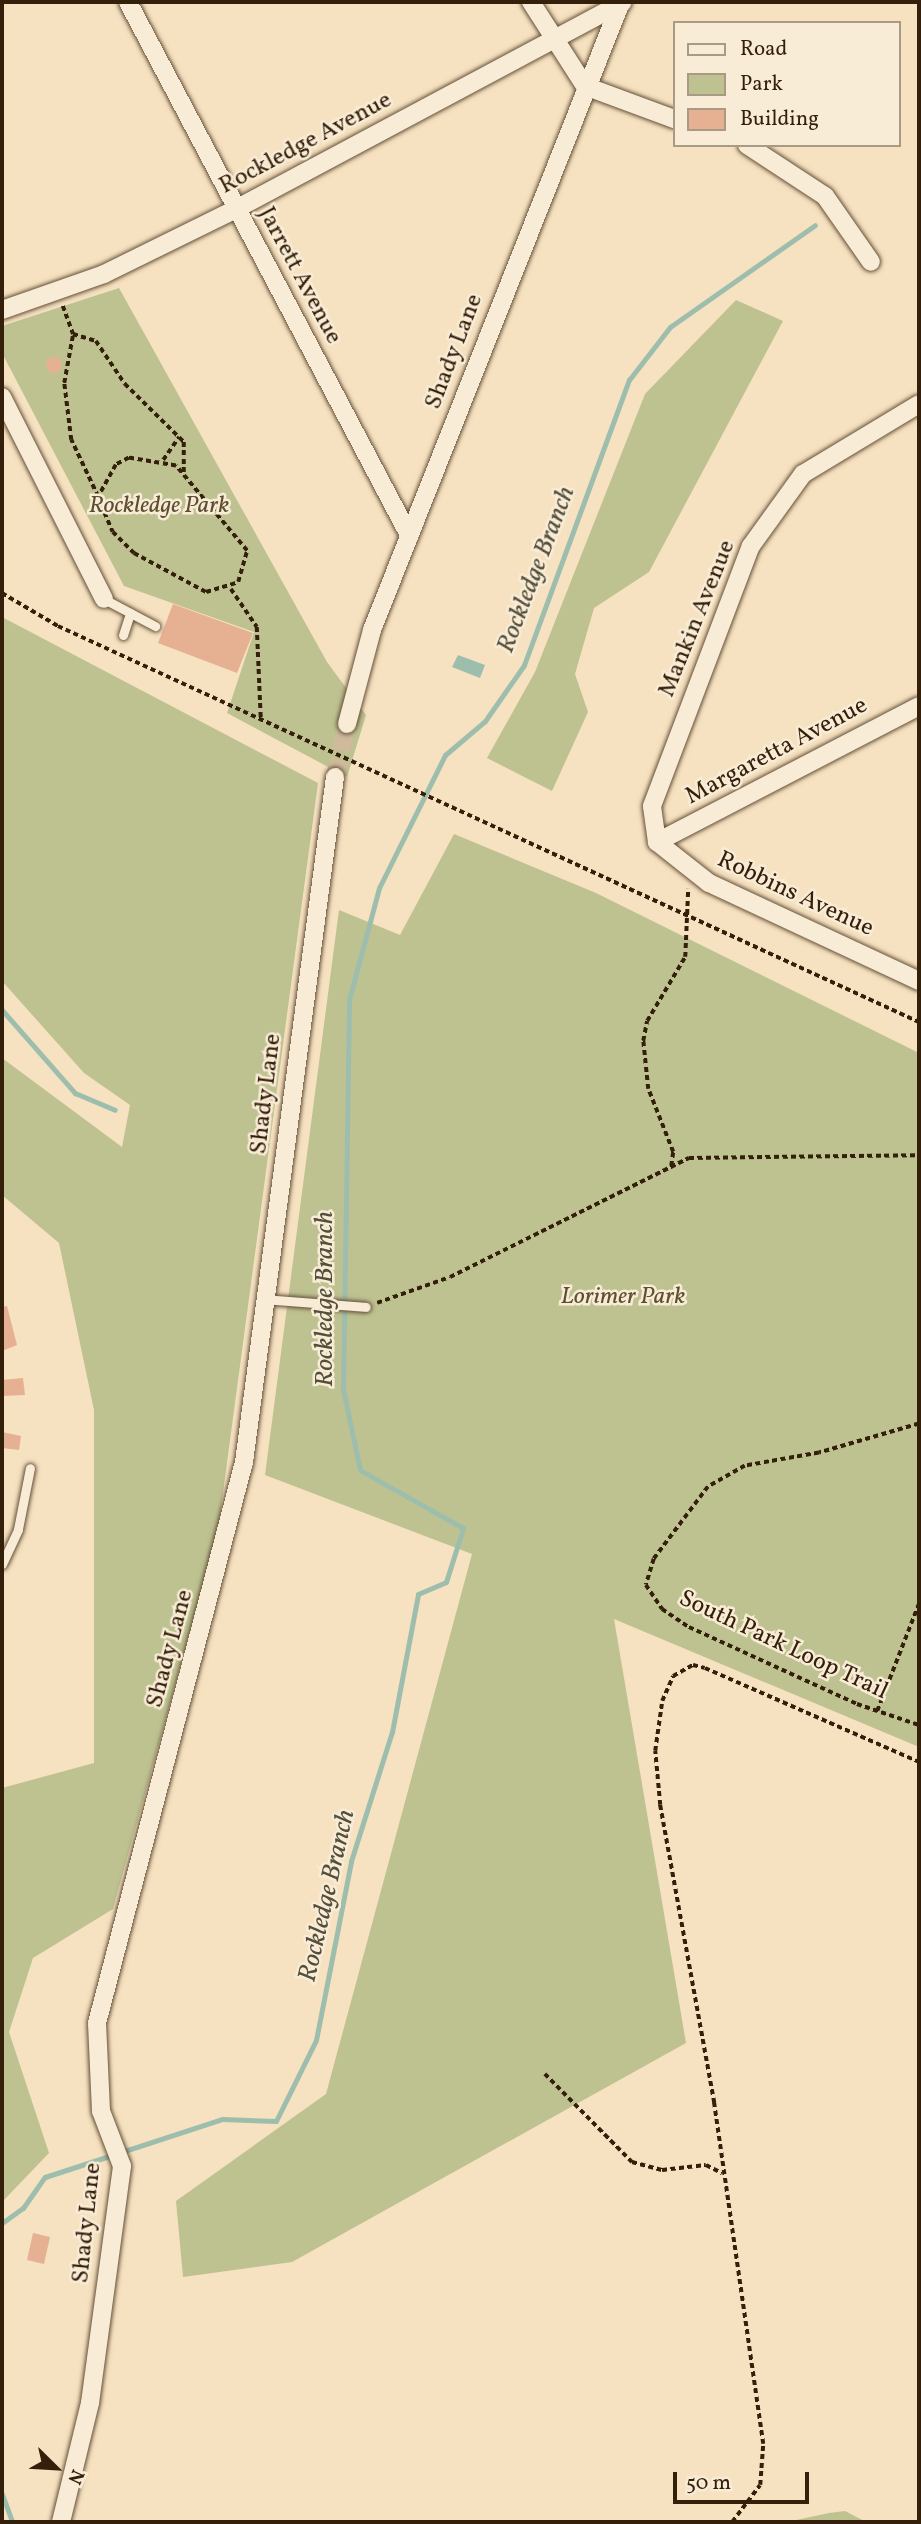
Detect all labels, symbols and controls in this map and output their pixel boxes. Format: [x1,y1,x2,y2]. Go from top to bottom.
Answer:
legend [673,21,900,147]
text: Road [740,35,787,64]
text: Park [740,70,783,99]
street label: Rockledge Avenue [215,86,397,202]
text: Building [740,105,819,134]
street label: Jarrett Avenue [251,202,347,350]
street label: Shady Lane [420,290,490,414]
water label: Rockledge Branch [491,482,583,658]
park label: Rockledge Park [89,493,229,521]
street label: Mankin Avenue [653,536,743,702]
street label: Margaretta Avenue [681,692,873,812]
street label: Robbins Avenue [712,846,878,944]
street label: Shady Lane [245,1032,289,1156]
water label: Rockledge Branch [310,1211,342,1387]
park label: Lorimer Park [561,1284,685,1312]
street label: South Park Loop Trail [674,1585,892,1707]
street label: Shady Lane [141,1586,201,1712]
water label: Rockledge Branch [293,1807,363,1985]
street label: Shady Lane [67,2161,109,2285]
north arrow [21,2433,91,2503]
scale bar [676,2458,813,2502]
text: N [61,2465,90,2488]
text: 50 m [686,2469,731,2498]

